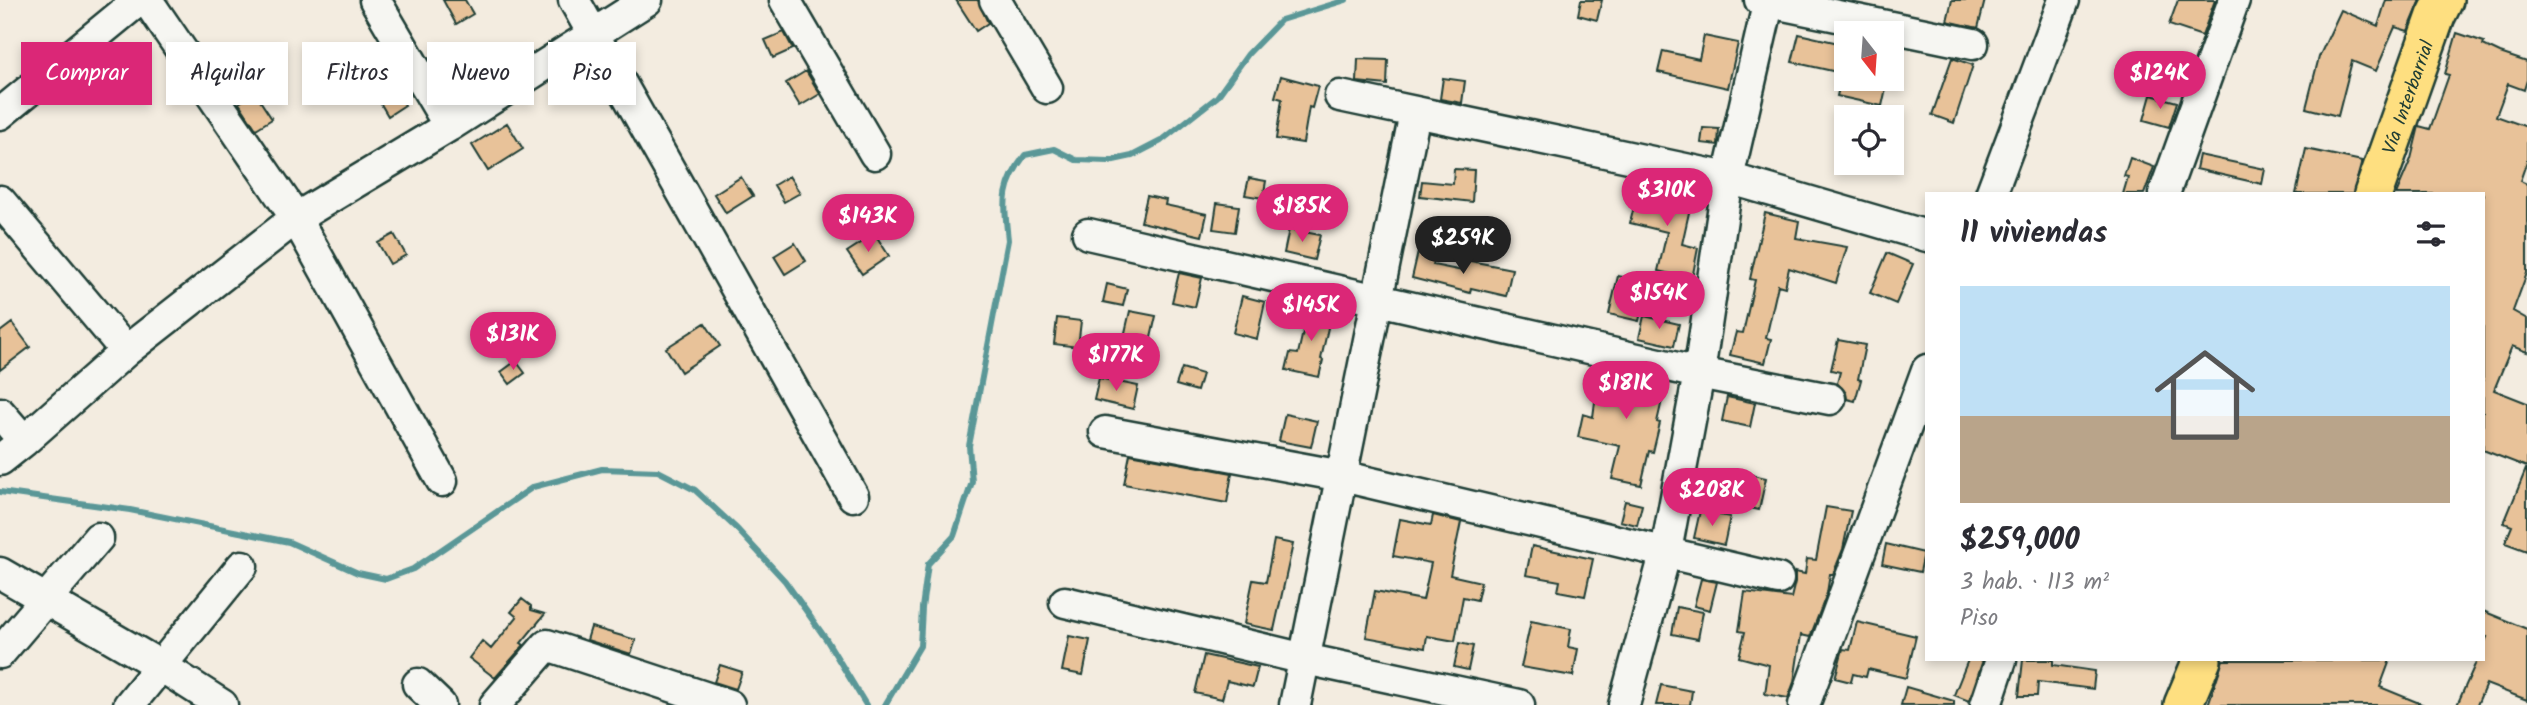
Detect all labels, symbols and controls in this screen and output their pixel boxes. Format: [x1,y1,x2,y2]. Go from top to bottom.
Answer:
north arrow [1834,21,1904,91]
map controls [1834,21,1904,175]
street label: Vía Interbarrial [2375,36,2443,159]
chip: Comprar [21,42,152,105]
chip: Alquilar [166,42,288,105]
chip: Filtros [302,42,413,105]
chip: Nuevo [427,42,534,105]
chip: Piso [548,42,636,105]
pin: $124K [2111,52,2209,111]
text: $124K [2130,56,2190,92]
button: locate [1834,105,1904,175]
pin: $310K [1618,168,1716,228]
text: $310K [1638,173,1696,209]
pin: $185K [1253,184,1351,244]
text: $185K [1272,189,1332,225]
pin: $143K [819,194,917,254]
text: $143K [838,199,898,235]
text: 11 viviendas [1960,210,2107,258]
icon: filters [2412,215,2450,253]
pin: $259K [1414,216,1512,276]
text: $259K [1431,221,1495,257]
pin: $154K [1610,272,1708,331]
text: $154K [1630,276,1688,312]
pin: $145K [1262,284,1360,343]
text: $145K [1282,288,1340,324]
pin: $131K [464,312,562,372]
text: $131K [486,317,540,353]
icon: home [2142,332,2268,458]
pin: $177K [1067,334,1165,393]
text: $177K [1088,338,1144,374]
pin: $181K [1577,362,1675,421]
text: $181K [1599,366,1653,402]
pin: $208K [1663,468,1761,528]
text: $208K [1679,473,1745,509]
text: $259,000 [1960,517,2080,565]
text: 3 hab. · 113 m² [1960,565,2109,601]
text: Piso [1960,601,1998,637]

